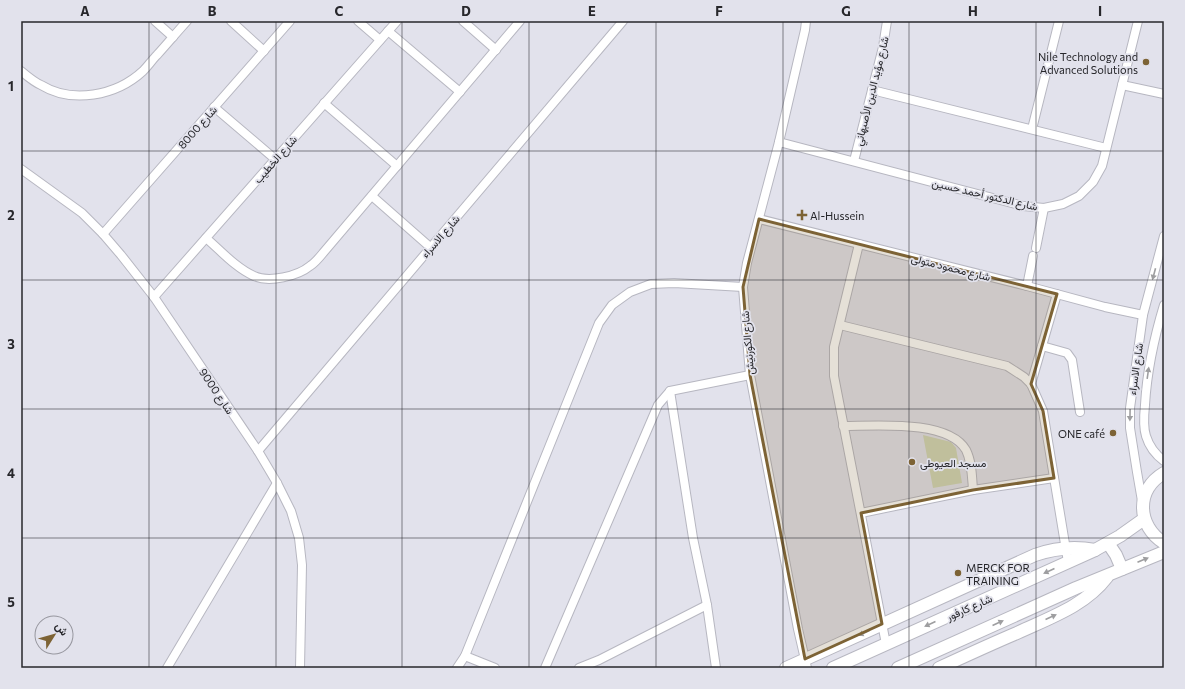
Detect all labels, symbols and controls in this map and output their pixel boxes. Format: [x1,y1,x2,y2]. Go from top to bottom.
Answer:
text: A [80,3,90,19]
text: B [208,3,217,19]
text: C [335,3,344,19]
text: D [461,3,471,19]
text: E [588,3,596,19]
text: F [715,3,723,19]
text: G [841,3,851,19]
text: H [968,3,978,19]
text: I [1098,3,1102,19]
street label: شارع مؤيد الدين الأصبهاني [851,35,895,148]
place label: Nile Technology and Advanced Solutions [1038,50,1138,76]
marker: Nile Technology and Advanced Solutions [1141,57,1151,67]
text: 1 [8,78,14,94]
street label: شارع 8000 [175,103,221,152]
street label: شارع الخطيب [251,132,301,187]
street label: شارع الدكتور أحمد حسين [930,175,1040,215]
text: 2 [7,207,15,223]
place label: Al-Hussein [810,209,864,222]
marker: Al-Hussein [797,210,807,220]
street label: شارع الاسراء [418,212,464,261]
street label: شارع محمود متولى [910,251,992,285]
one-way arrow [1151,268,1157,280]
street label: شارع الكورنيش [738,310,758,376]
text: 3 [7,336,15,352]
street label: شارع الاسراء [1125,342,1147,396]
street label: شارع 9000 [195,366,237,418]
one-way arrow [1145,366,1151,379]
one-way arrow [1127,409,1133,422]
place label: ONE café [1058,427,1105,440]
marker: ONE café [1108,428,1118,438]
place label: مسجد العيوطى [920,456,987,470]
marker: مسجد العيوطى [907,457,917,467]
text: 4 [7,465,15,481]
one-way arrow [1137,557,1148,563]
place label: MERCK FOR TRAINING [966,561,1031,587]
marker: MERCK FOR TRAINING [953,568,963,578]
one-way arrow [1042,568,1054,574]
street label: شارع كارفور [943,591,995,625]
text: 5 [7,594,15,610]
one-way arrow [1045,614,1057,620]
north arrow [34,615,74,655]
text: ش [52,619,72,638]
one-way arrow [992,620,1003,626]
one-way arrow [924,621,936,627]
one-way arrow [858,630,869,636]

